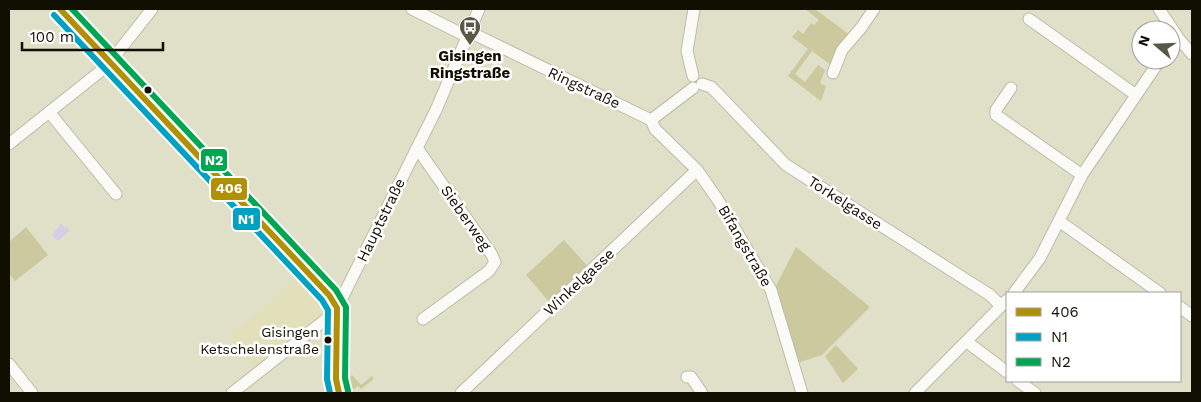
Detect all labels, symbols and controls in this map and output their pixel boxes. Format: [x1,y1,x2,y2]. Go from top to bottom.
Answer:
bus stop icon: Gisingen Ringstraße [458,15,482,46]
scale bar [22,20,164,52]
north arrow [1131,20,1181,70]
text: 100 m [30,28,74,46]
text: N [1134,33,1153,48]
place label: Gisingen Ringstraße [430,47,510,82]
street label: Ringstraße [545,63,623,113]
unlabelled marker [143,85,153,95]
line badge: N2 [200,148,228,172]
text: N2 [205,152,223,168]
street label: Torkelgasse [804,172,886,234]
street label: Hauptstraße [353,175,409,265]
line badge: 406 [210,177,248,201]
text: 406 [216,180,243,196]
street label: Sieberweg [437,182,495,254]
street label: Bifangstraße [714,202,776,290]
line badge: N1 [232,207,261,231]
text: N1 [238,211,254,227]
street label: Winkelgasse [540,245,618,319]
legend [1006,292,1181,382]
text: 406 [1051,303,1079,321]
place label: Gisingen Ketschelenstraße [200,324,319,357]
text: N1 [1051,328,1068,346]
marker: Gisingen Ketschelenstraße [323,335,333,345]
text: N2 [1051,353,1071,371]

